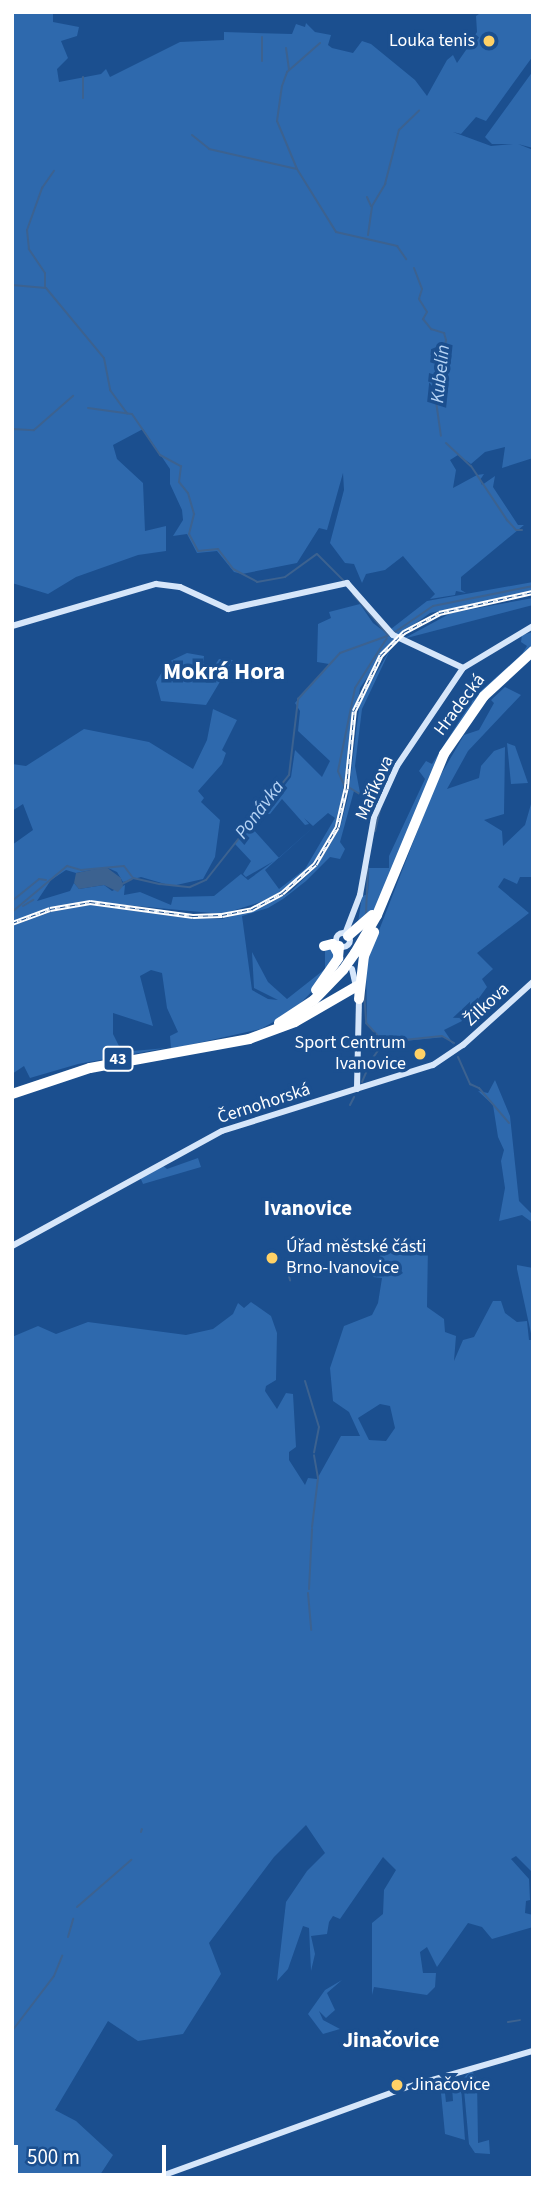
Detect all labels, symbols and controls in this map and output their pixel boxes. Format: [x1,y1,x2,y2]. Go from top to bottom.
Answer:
place label: Louka tenis [389,30,475,52]
marker: Louka tenis [481,33,497,49]
water label: Kubelín [427,344,455,404]
district label: Mokrá Hora [163,658,285,686]
street label: Hradecká [430,670,490,740]
street label: Maříkova [351,752,399,824]
water label: Ponávka [231,776,289,844]
street label: Žilkova [460,979,514,1031]
place label: Sport Centrum Ivanovice [295,1033,406,1076]
road number: 43 [102,1046,134,1072]
marker: Sport Centrum Ivanovice [412,1046,428,1062]
street label: Černohorská [215,1079,313,1129]
district label: Ivanovice [264,1195,352,1221]
place label: Úřad městské části Brno-Ivanovice [286,1237,426,1280]
marker: Úřad městské části Brno-Ivanovice [264,1250,280,1266]
district label: Jinačovice [342,2027,440,2053]
place label: Jinačovice [411,2074,490,2096]
marker: Jinačovice [389,2077,405,2093]
scale bar [18,2130,170,2174]
text: 500 m [27,2142,80,2172]

